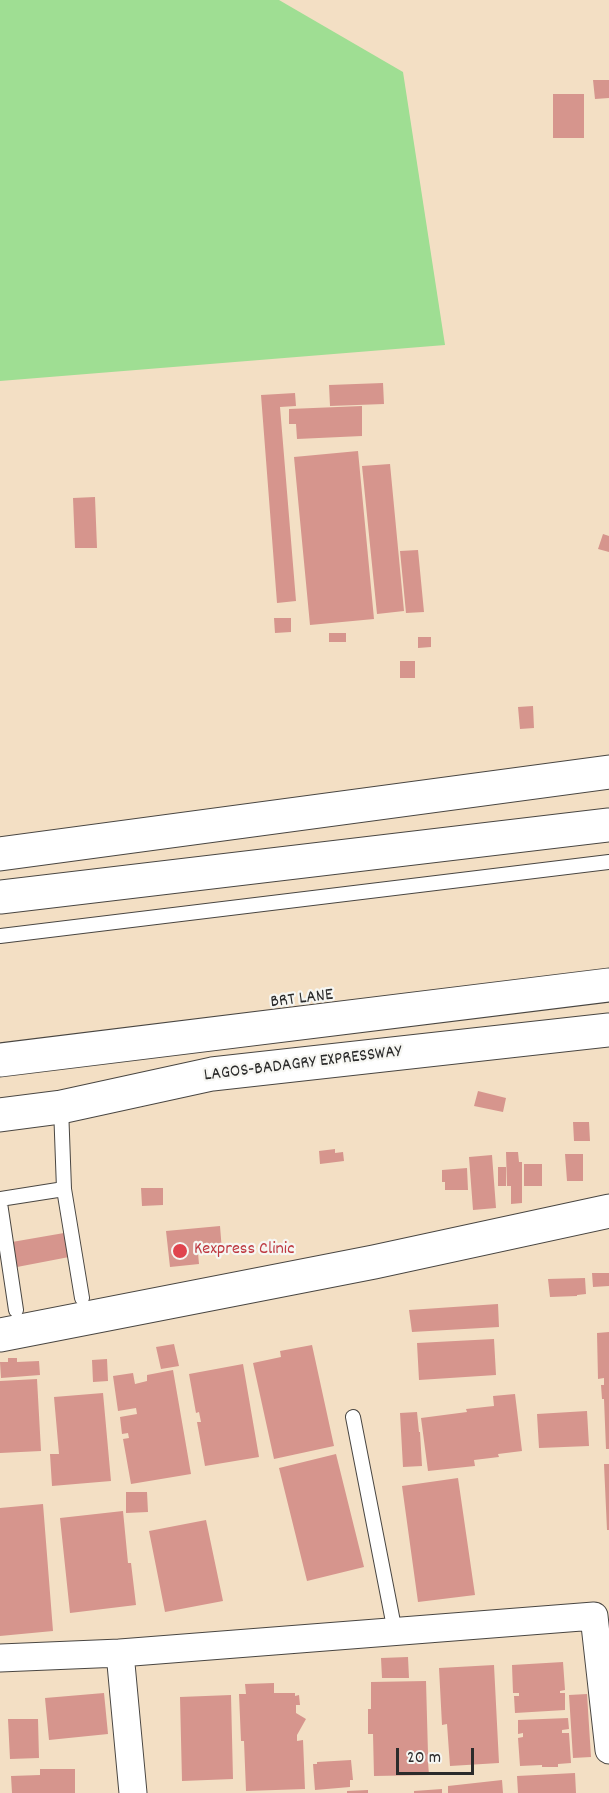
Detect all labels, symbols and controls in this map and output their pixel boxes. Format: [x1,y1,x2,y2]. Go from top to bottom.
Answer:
street label: BRT LANE [269,985,335,1015]
street label: LAGOS-BADAGRY EXPRESSWAY [203,1042,403,1088]
place label: Kexpress Clinic [194,1240,294,1262]
marker: Kexpress Clinic [171,1242,189,1260]
scale bar [399,1736,477,1774]
text: 20 m [407,1746,441,1771]

